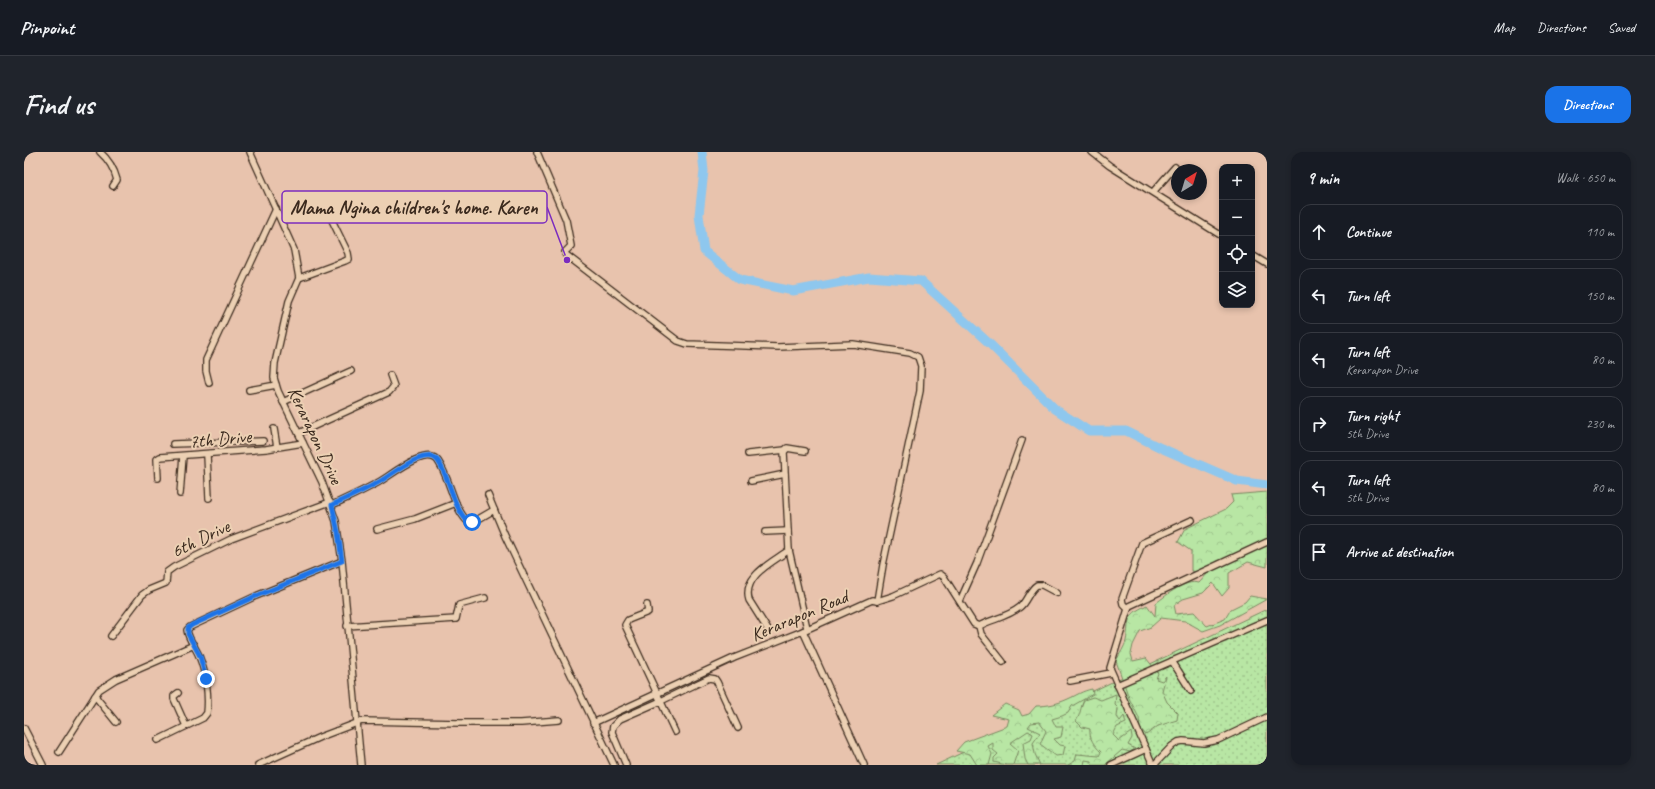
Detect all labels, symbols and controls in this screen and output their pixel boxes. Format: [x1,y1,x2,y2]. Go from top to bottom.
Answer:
text: Pinpoint [20,16,74,40]
text: Map [1494,19,1515,36]
text: Directions [1537,19,1586,36]
text: Saved [1608,19,1635,36]
button: Directions [1545,86,1631,123]
text: Find us [24,87,94,122]
north arrow [1171,164,1207,200]
map controls [1219,164,1255,308]
button: + [1219,164,1255,200]
text: 9 min [1307,168,1339,189]
text: Walk · 650 m [1556,170,1615,186]
callout: Mama Ngina children's home. Karen [282,191,547,223]
text: Mama Ngina children's home. Karen [290,195,539,220]
button: − [1219,200,1255,236]
icon: ahead [1308,221,1330,243]
text: Continue [1346,223,1391,242]
text: 110 m [1586,224,1614,240]
button: locate [1219,236,1255,272]
button: layers [1219,272,1255,308]
icon: left [1308,285,1330,307]
text: Turn left [1346,287,1389,306]
text: 150 m [1586,288,1614,304]
text: Turn left [1346,343,1389,362]
icon: left [1308,349,1330,371]
text: 80 m [1592,352,1614,368]
text: Kerarapon Drive [1346,362,1418,378]
street label: Kerarapon Drive [282,383,349,490]
text: Turn right [1346,407,1399,426]
icon: right [1308,413,1330,435]
text: 230 m [1586,416,1614,432]
street label: 7th Drive [188,424,254,454]
text: 5th Drive [1346,426,1388,442]
text: Turn left [1346,471,1389,490]
icon: left [1308,477,1330,499]
text: 80 m [1592,480,1614,496]
text: 5th Drive [1346,490,1388,506]
route start [463,513,481,531]
street label: 6th Drive [167,514,235,563]
icon: arrive [1308,541,1330,563]
text: Arrive at destination [1346,543,1453,562]
street label: Kerarapon Road [747,583,855,647]
route end [197,670,215,688]

